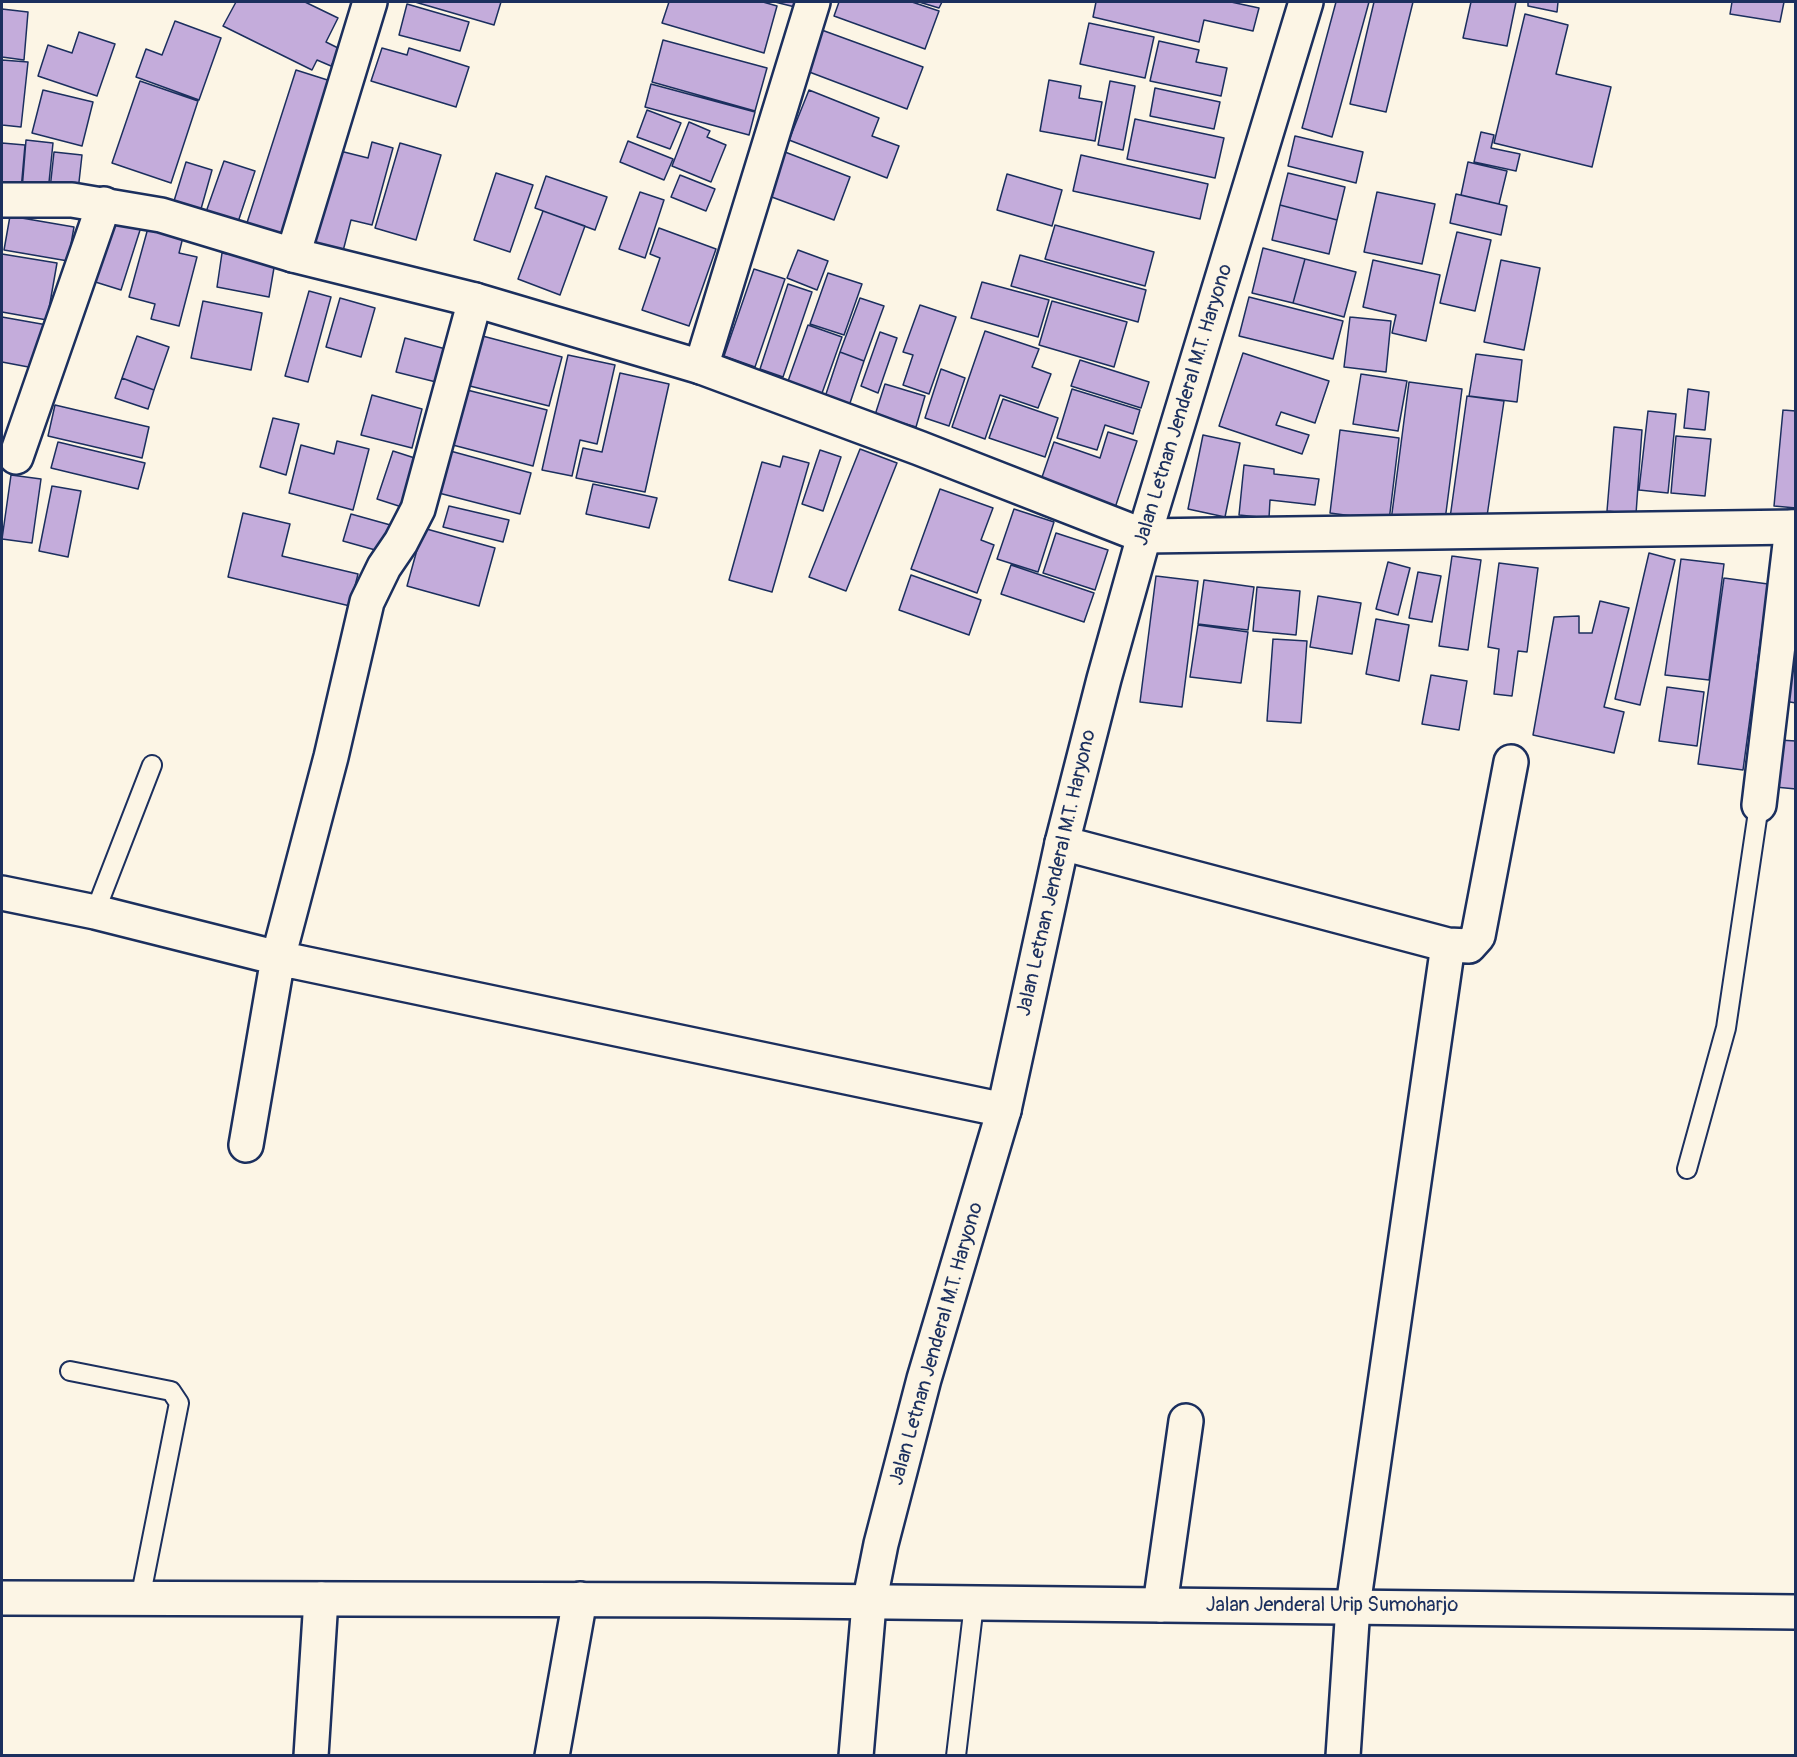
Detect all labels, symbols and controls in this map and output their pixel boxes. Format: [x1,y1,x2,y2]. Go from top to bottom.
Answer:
street label: Jalan Letnan Jenderal M.T. Haryono [1130,261,1238,549]
street label: Jalan Letnan Jenderal M.T. Haryono [1012,727,1102,1019]
street label: Jalan Letnan Jenderal M.T. Haryono [885,1200,989,1488]
street label: Jalan Jenderal Urip Sumoharjo [1206,1594,1458,1618]

